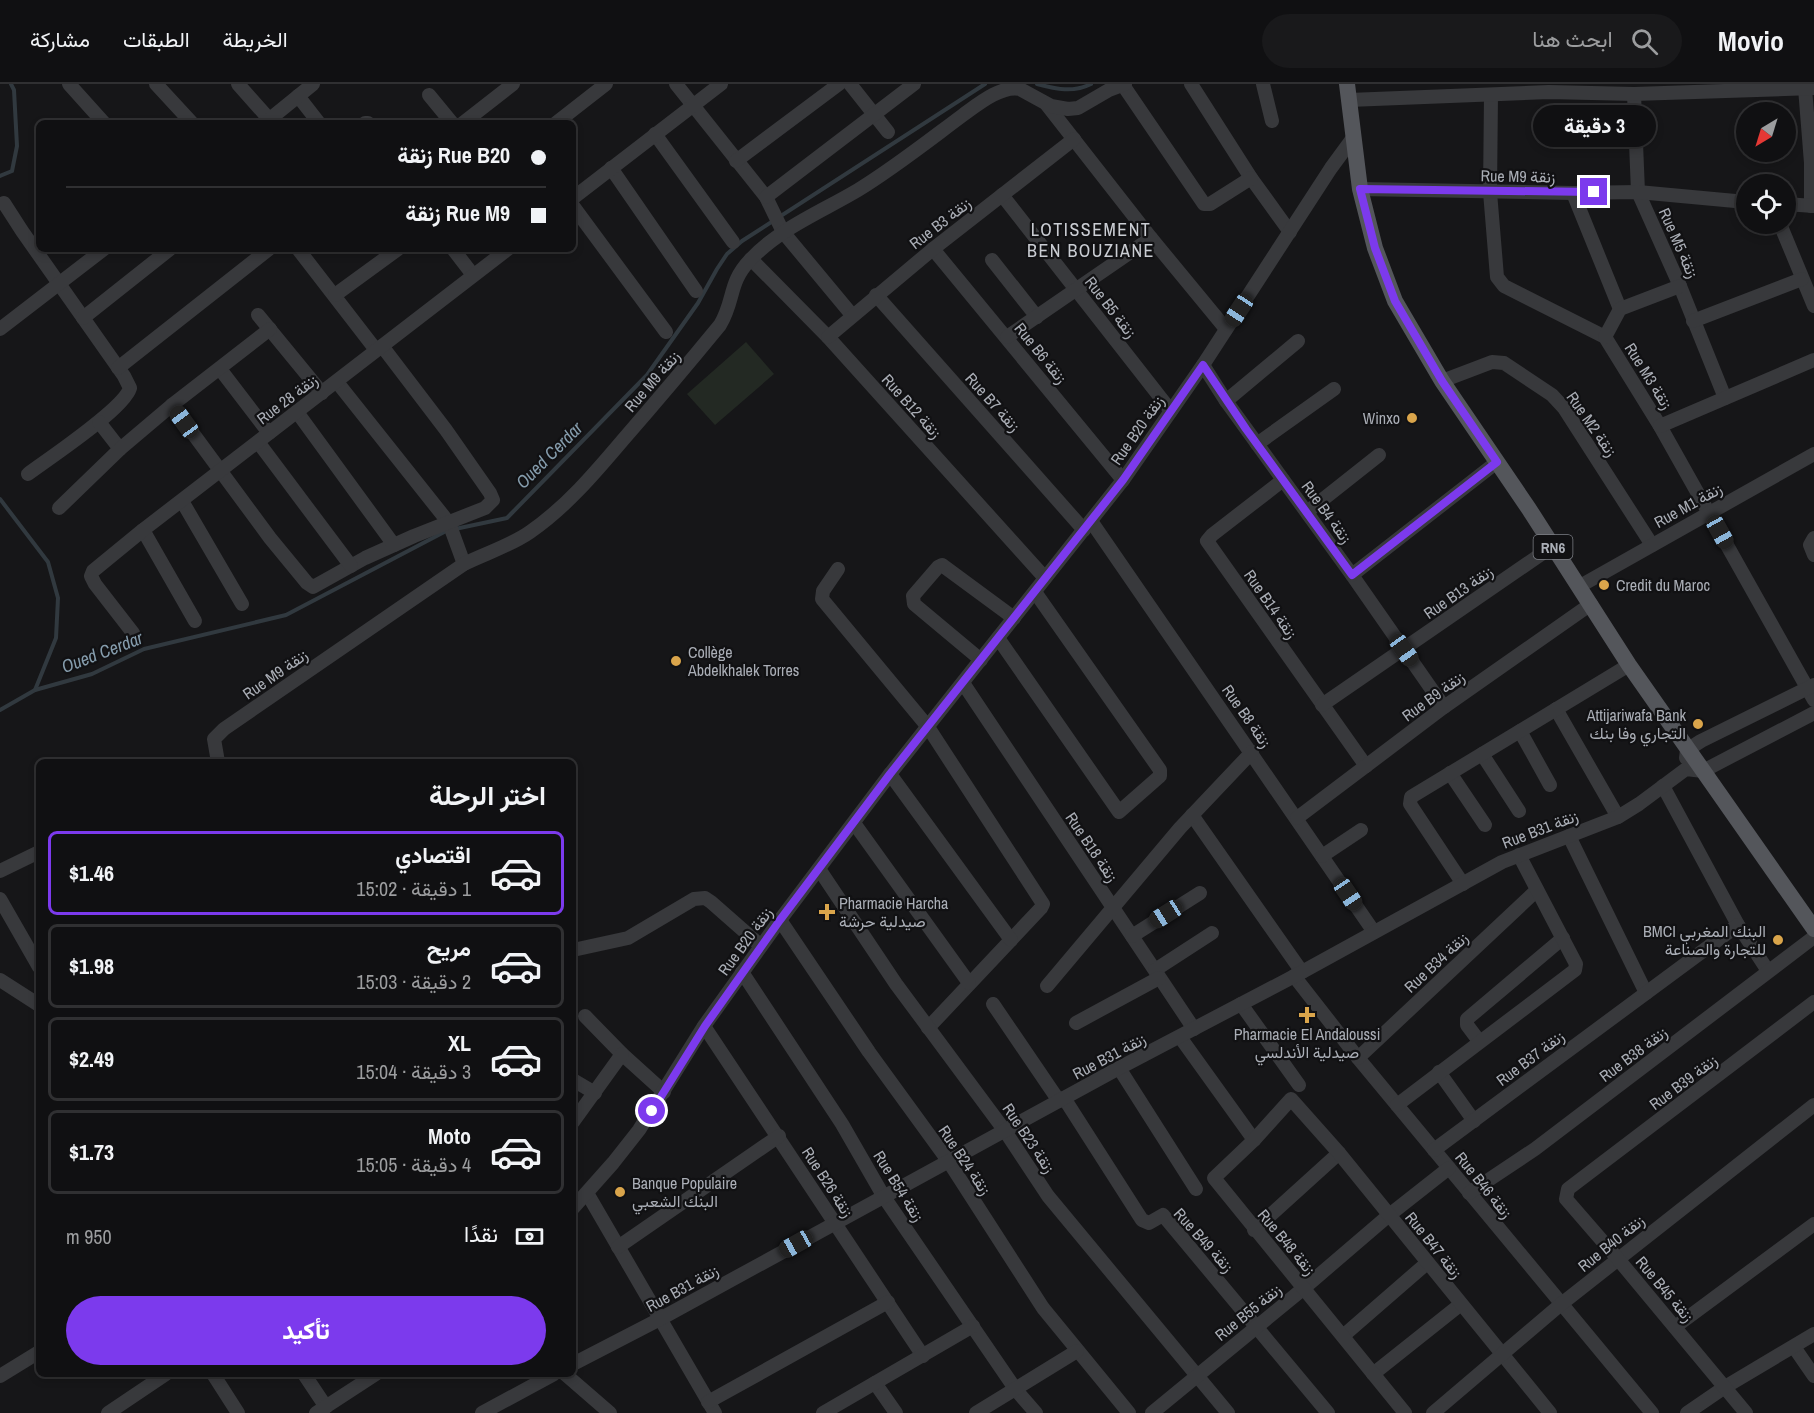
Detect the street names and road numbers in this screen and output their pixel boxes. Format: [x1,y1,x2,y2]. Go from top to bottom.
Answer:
street label: Rue M9 زنقة [1480,164,1556,188]
street label: Rue B3 زنقة [905,192,975,254]
street label: Rue M5 زنقة [1654,204,1704,282]
street label: Rue B5 زنقة [1080,272,1142,342]
street label: Rue B6 زنقة [1010,318,1072,388]
street label: Rue M3 زنقة [1620,338,1678,414]
street label: Rue M9 زنقة [619,346,685,416]
street label: Rue B7 زنقة [961,368,1025,436]
street label: Rue 28 زنقة [252,369,322,429]
street label: Rue B12 زنقة [877,369,947,443]
street label: Rue M2 زنقة [1562,387,1622,461]
street label: Rue B20 زنقة [1105,391,1169,469]
street label: Rue B4 زنقة [1297,476,1357,548]
street label: Rue M1 زنقة [1650,477,1726,533]
road number: RN6 [1534,535,1572,559]
street label: Rue B13 زنقة [1419,560,1497,624]
street label: Rue B14 زنقة [1239,565,1303,643]
street label: Rue M9 زنقة [238,644,312,704]
street label: Rue B9 زنقة [1397,666,1469,726]
street label: Rue B8 زنقة [1217,680,1277,752]
street label: Rue B31 زنقة [1499,804,1581,854]
street label: Rue B18 زنقة [1061,808,1123,886]
street label: Rue B20 زنقة [713,902,777,980]
street label: Rue B34 زنقة [1399,927,1473,997]
street label: Rue B38 زنقة [1594,1021,1672,1087]
street label: Rue B37 زنقة [1491,1025,1569,1091]
street label: Rue B31 زنقة [1069,1028,1149,1084]
street label: Rue B39 زنقة [1644,1049,1722,1115]
street label: Rue B23 زنقة [998,1099,1060,1177]
street label: Rue B24 زنقة [934,1121,996,1199]
street label: Rue B26 زنقة [797,1142,859,1222]
street label: Rue B54 زنقة [868,1146,930,1226]
street label: Rue B46 زنقة [1450,1147,1518,1223]
street label: Rue B49 زنقة [1169,1203,1239,1277]
street label: Rue B48 زنقة [1253,1204,1321,1280]
street label: Rue B47 زنقة [1400,1207,1468,1283]
street label: Rue B40 زنقة [1573,1209,1649,1277]
street label: Rue B45 زنقة [1631,1251,1699,1327]
street label: Rue B31 زنقة [642,1259,722,1317]
street label: Rue B55 زنقة [1210,1278,1286,1346]

